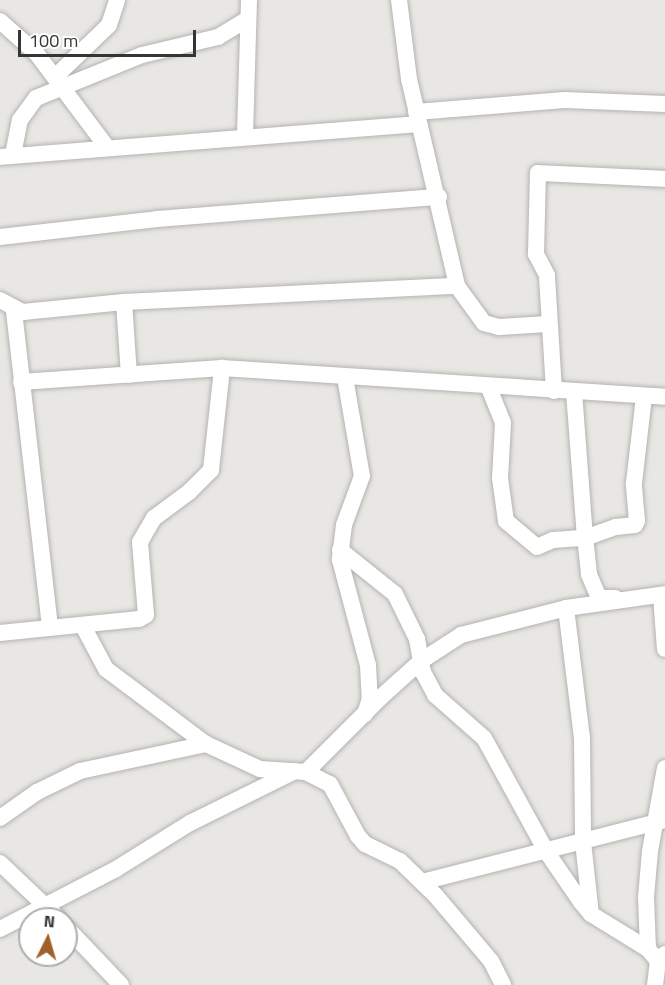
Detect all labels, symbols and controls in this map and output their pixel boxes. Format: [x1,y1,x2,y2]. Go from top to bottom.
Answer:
scale bar [21,18,200,56]
text: 100 m [29,27,78,54]
north arrow [18,907,78,967]
text: N [43,909,56,933]

